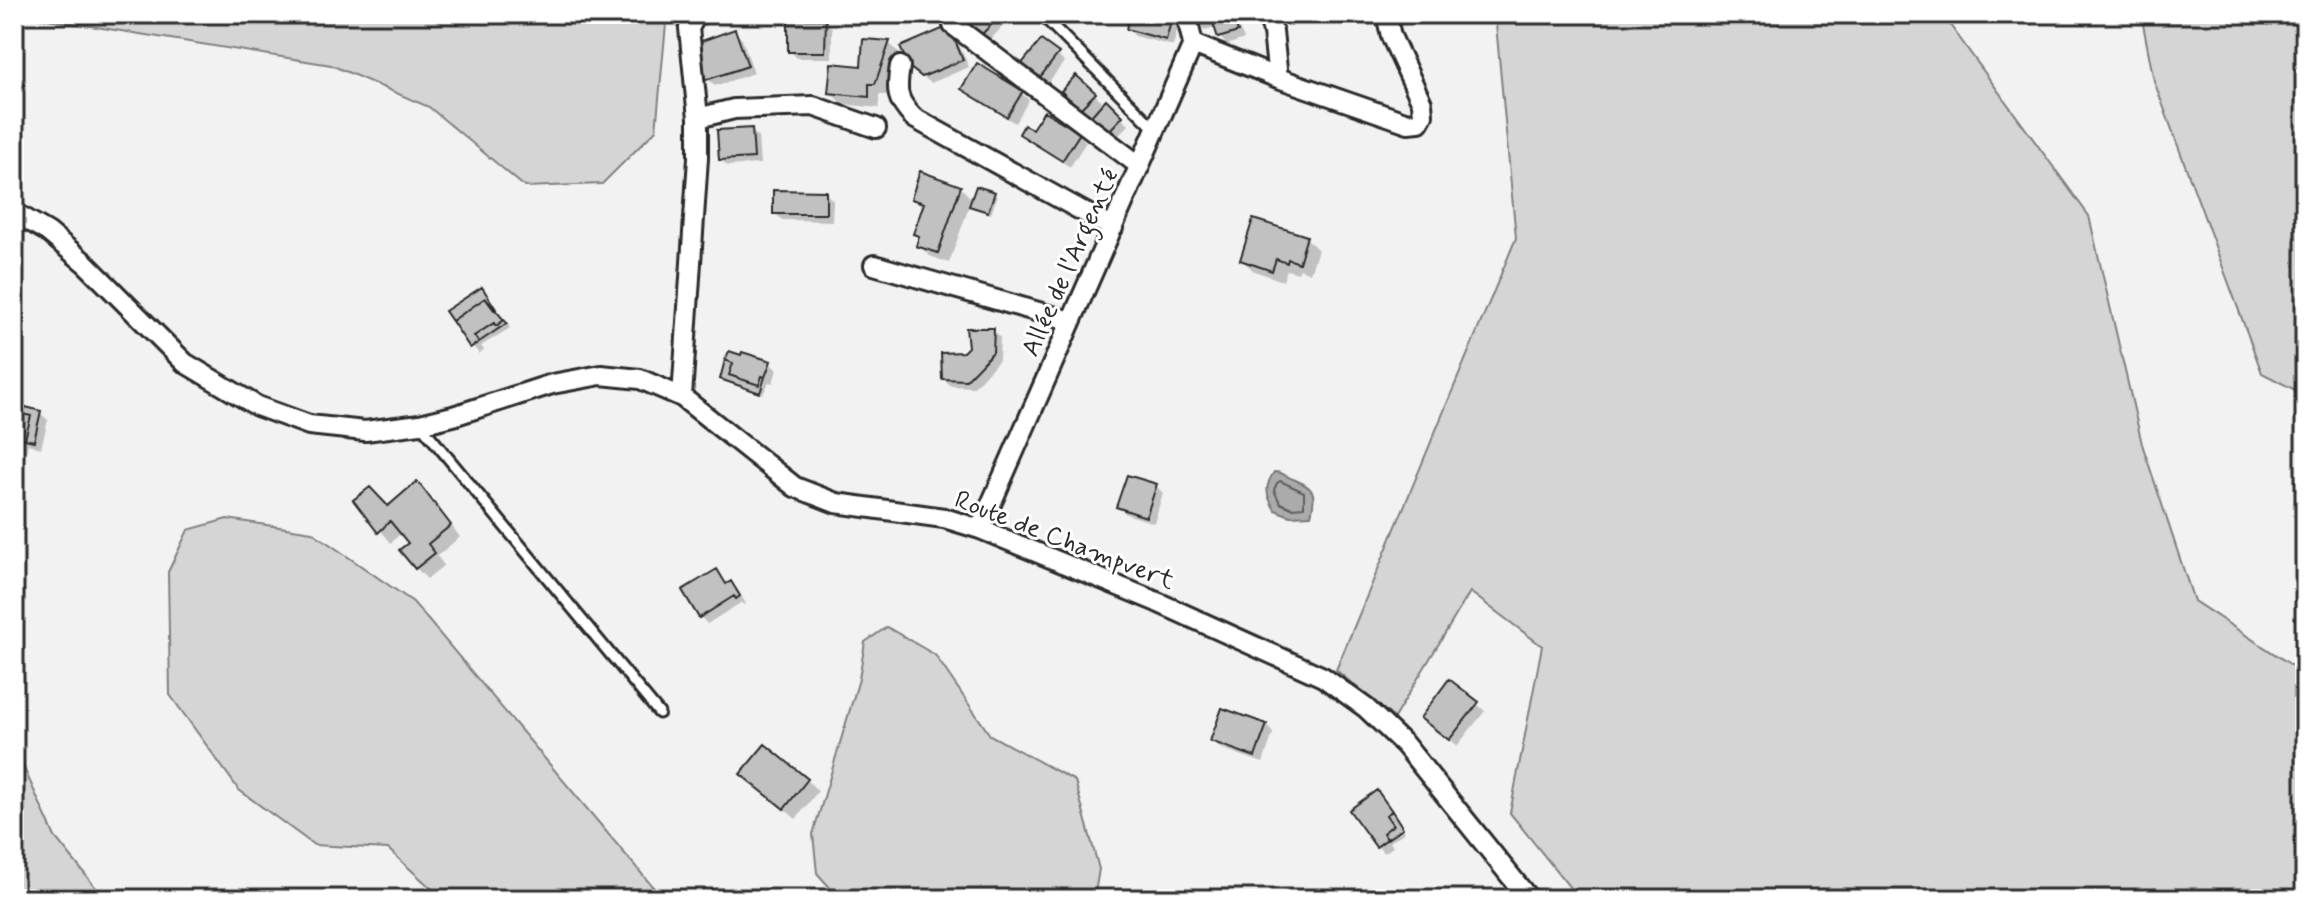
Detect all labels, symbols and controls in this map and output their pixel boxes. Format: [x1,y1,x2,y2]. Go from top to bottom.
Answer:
street label: Allée de l'Argenté [1014,164,1130,363]
street label: Route de Champvert [950,483,1179,598]

